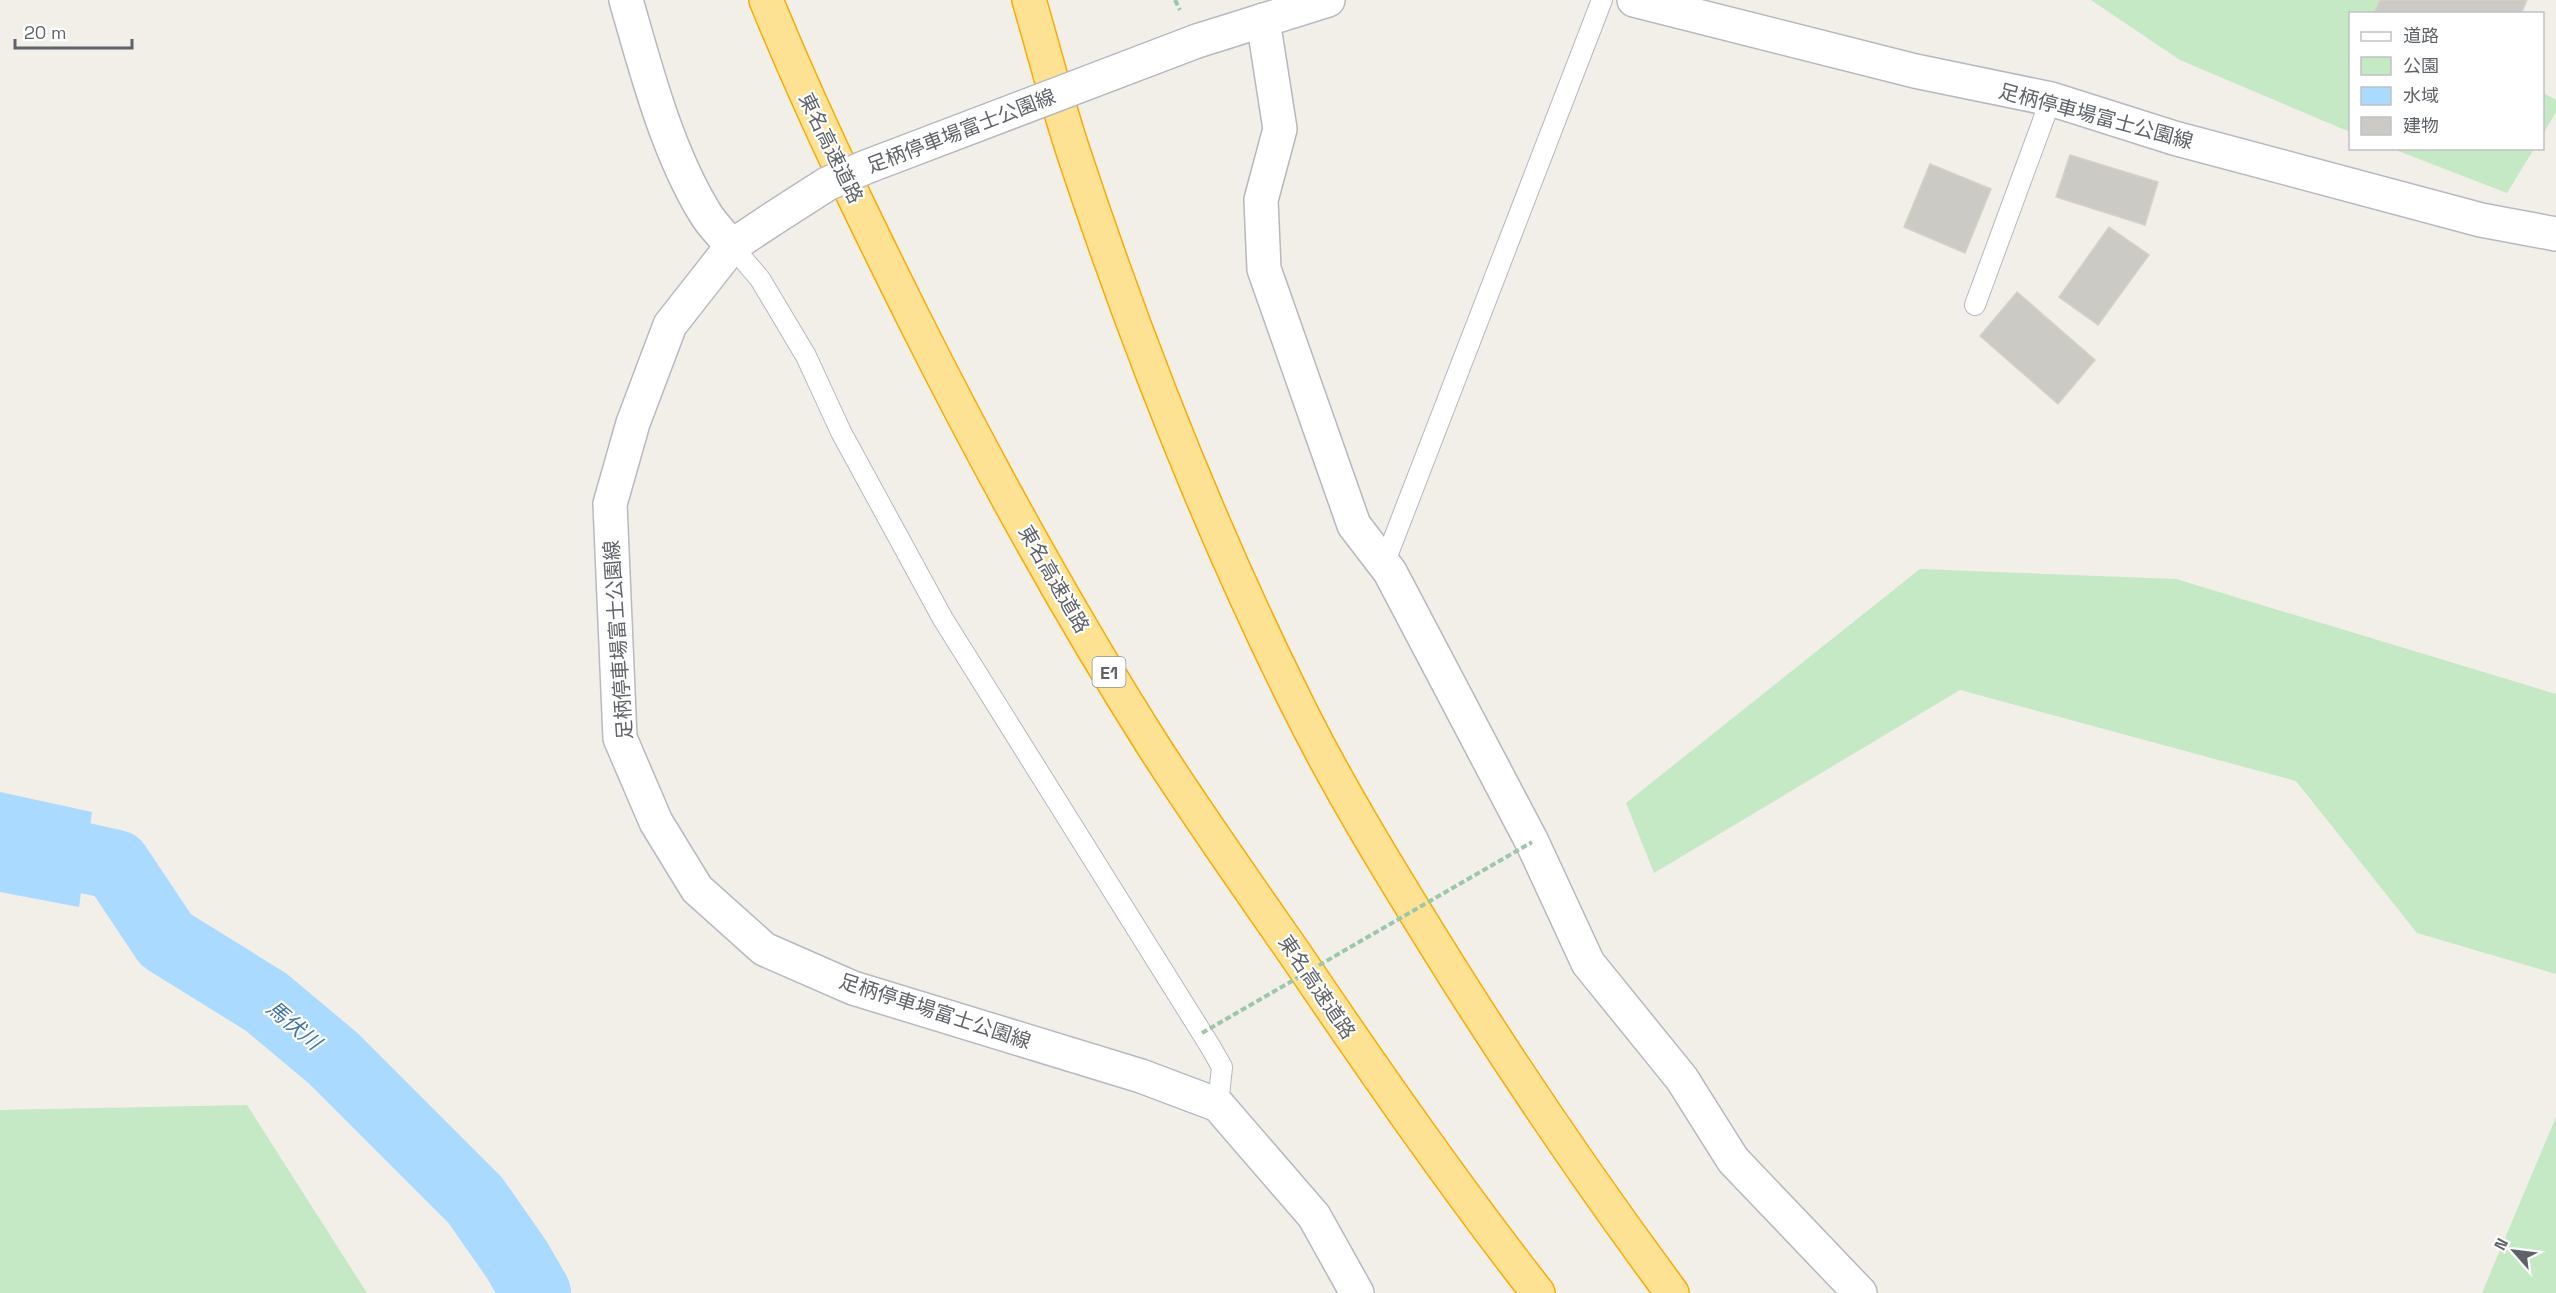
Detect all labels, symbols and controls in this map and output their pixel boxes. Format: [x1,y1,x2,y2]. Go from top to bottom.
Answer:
scale bar [15,12,132,50]
legend [2349,12,2544,150]
text: 20 m [24,21,67,44]
text: 道路 [2403,24,2439,47]
text: 公園 [2403,54,2439,77]
street label: 足柄停車場富士公園線 [1996,78,2196,154]
street label: 足柄停車場富士公園線 [863,83,1059,179]
text: 水域 [2403,84,2439,107]
street label: 東名高速道路 [793,88,869,208]
text: 建物 [2403,114,2439,137]
street label: 東名高速道路 [1013,521,1095,637]
street label: 足柄停車場富士公園線 [598,539,638,741]
road number: E1 [1092,657,1126,687]
street label: 東名高速道路 [1273,930,1361,1044]
street label: 足柄停車場富士公園線 [836,968,1034,1054]
water label: 馬伏川 [261,994,328,1057]
north arrow [2484,1221,2544,1281]
text: N [2489,1235,2513,1254]

